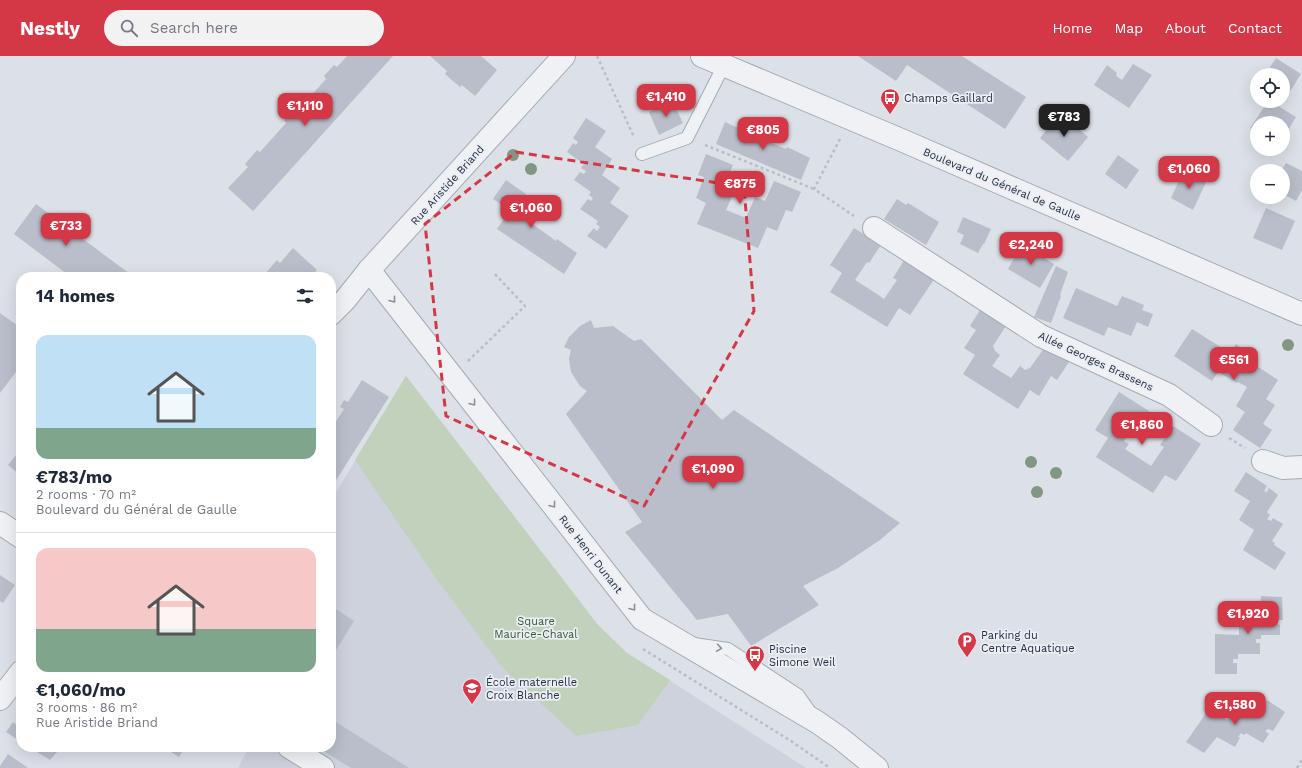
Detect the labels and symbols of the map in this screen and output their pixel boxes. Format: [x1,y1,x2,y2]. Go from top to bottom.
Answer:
pin: €1,410 [633,84,699,118]
bus stop icon: Champs Gaillard [879,87,901,115]
place label: Champs Gaillard [904,92,993,105]
pin: €1,110 [272,93,338,127]
pin: €783 [1040,104,1088,138]
pin: €805 [739,117,787,151]
street label: Rue Aristide Briand [408,143,487,228]
street label: Boulevard du Général de Gaulle [921,145,1083,224]
pin: €1,060 [1156,156,1222,190]
pin: €875 [716,171,764,205]
pin: €1,060 [498,195,564,229]
pin: €733 [42,213,90,247]
pin: €2,240 [998,232,1064,266]
one-way arrow [388,296,395,303]
street label: Allée Georges Brassens [1036,329,1156,394]
pin: €561 [1210,347,1258,381]
one-way arrow [468,398,475,405]
pin: €1,860 [1109,412,1175,446]
pin: €1,090 [680,456,746,490]
one-way arrow [548,501,555,508]
street label: Rue Henri Dunant [556,513,625,596]
pin: €1,920 [1215,601,1281,635]
one-way arrow [628,603,635,610]
park label: Square Maurice-Chaval [494,615,578,641]
place label: Parking du Centre Aquatique [981,629,1075,655]
parking icon: Parking du Centre Aquatique [956,630,978,658]
one-way arrow [716,643,722,652]
place label: Piscine Simone Weil [769,643,836,669]
bus stop icon: Piscine Simone Weil [744,644,766,672]
place label: École maternelle Croix Blanche [486,675,577,702]
school or university icon: École maternelle Croix Blanche [461,677,483,705]
pin: €1,580 [1202,692,1268,726]

